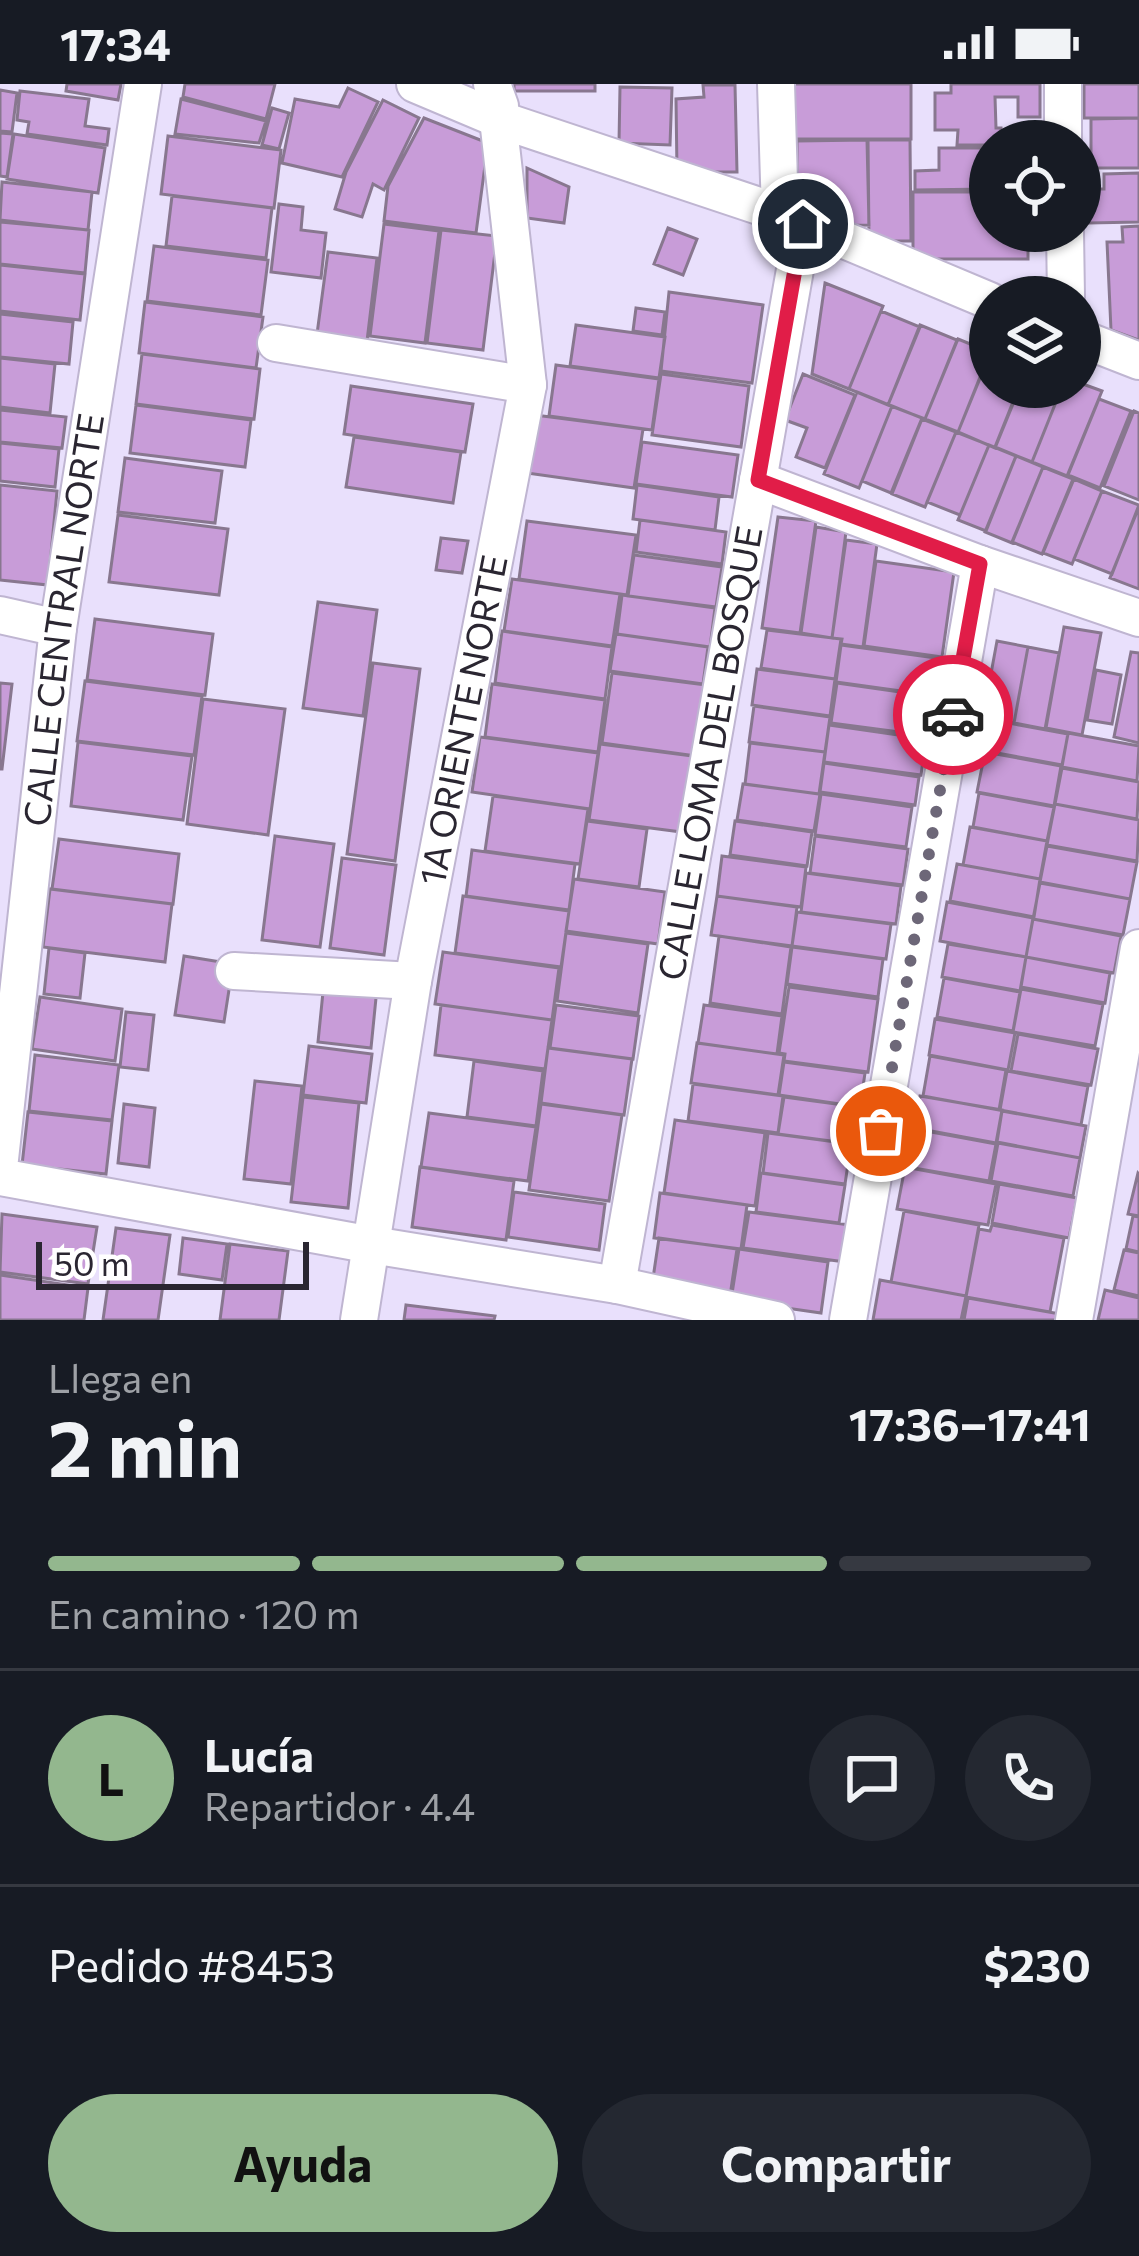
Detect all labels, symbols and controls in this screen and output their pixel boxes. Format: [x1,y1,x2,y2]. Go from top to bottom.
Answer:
text: 17:34 [60,15,171,70]
map controls [969,120,1101,408]
button: locate [969,120,1101,252]
pin [752,173,854,275]
icon: home [770,191,836,257]
button: layers [969,276,1101,408]
street label: CALLE CENTRAL NORTE [13,410,111,828]
street label: CALLE LOMA DEL BOSQUE [647,522,770,983]
street label: 1A ORIENTE NORTE [408,551,515,888]
courier [893,655,1013,775]
icon: car [920,682,986,748]
pin [830,1080,932,1182]
icon: bag [848,1098,914,1164]
scale bar [36,1236,309,1289]
text: 50 m [54,1242,130,1283]
text: Llega en [48,1353,192,1401]
text: 17:36–17:41 [849,1395,1091,1450]
text: 2 min [48,1398,242,1493]
text: En camino · 120 m [48,1589,360,1637]
button: chat [809,1715,935,1841]
button: phone [965,1715,1091,1841]
text: Lucía [204,1726,314,1781]
text: L [98,1750,124,1805]
text: Repartidor · 4.4 [204,1781,475,1829]
text: Pedido #8453 [48,1936,335,1991]
text: $230 [983,1936,1091,1991]
button: Ayuda [48,2094,558,2232]
button: Compartir [582,2094,1091,2232]

